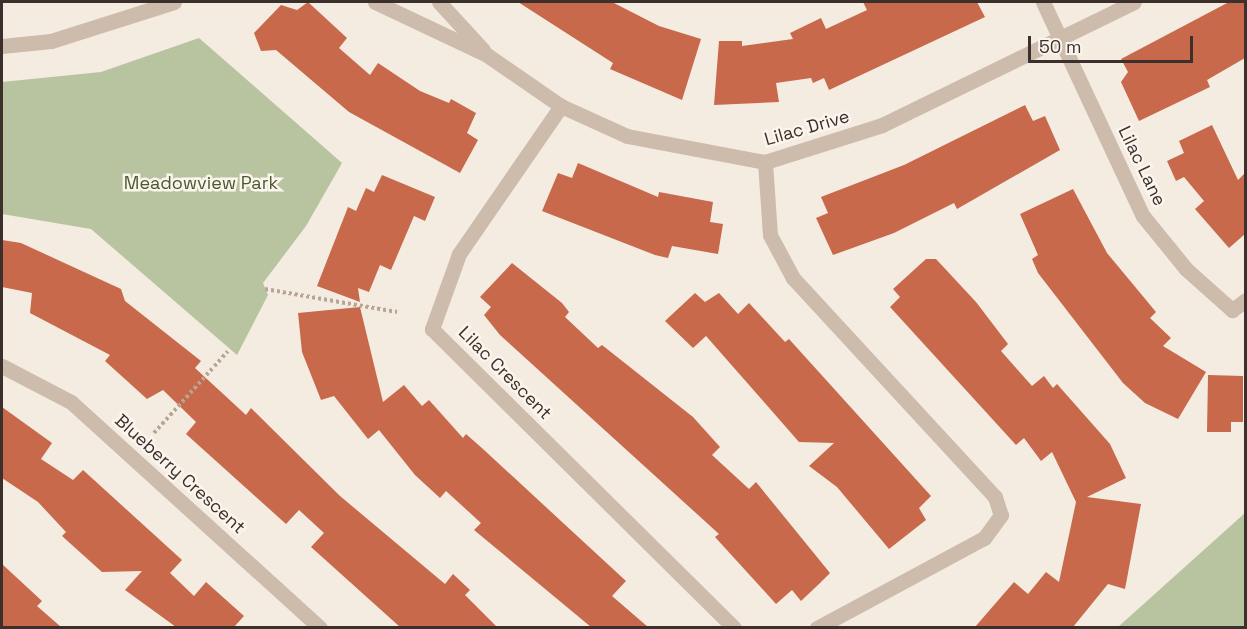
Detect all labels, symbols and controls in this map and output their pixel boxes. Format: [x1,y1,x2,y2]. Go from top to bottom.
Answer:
scale bar [1031,24,1196,62]
text: 50 m [1039,35,1081,58]
street label: Lilac Drive [762,106,852,150]
street label: Lilac Lane [1113,123,1171,209]
park label: Meadowview Park [124,172,278,194]
street label: Lilac Crescent [454,322,556,424]
street label: Blueberry Crescent [110,410,250,538]

